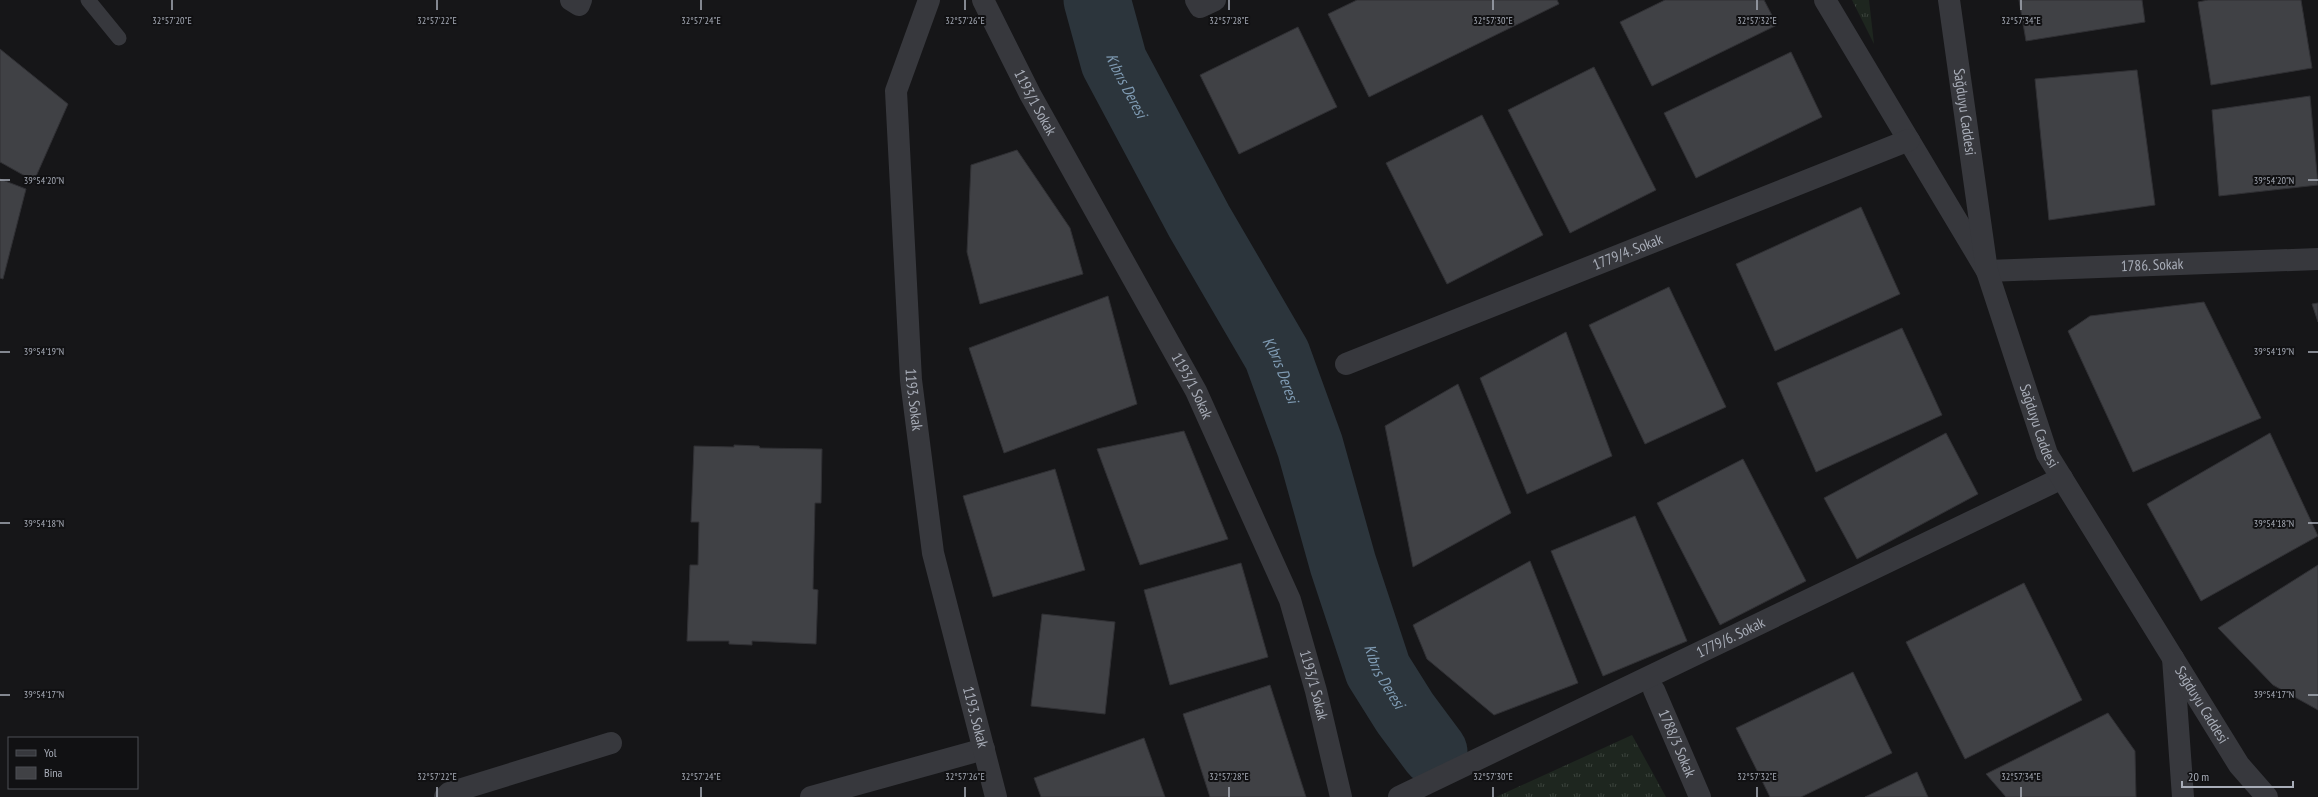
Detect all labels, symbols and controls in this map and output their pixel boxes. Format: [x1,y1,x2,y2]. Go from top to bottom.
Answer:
text: 32°57'20"E [152,14,192,27]
text: 32°57'22"E [417,14,457,27]
text: 32°57'24"E [681,14,721,27]
text: 32°57'26"E [945,14,985,27]
text: 32°57'28"E [1209,14,1249,27]
text: 32°57'30"E [1473,14,1513,27]
text: 32°57'32"E [1737,14,1777,27]
text: 32°57'34"E [2001,14,2041,27]
water label: Kıbrıs Deresi [1102,51,1153,123]
street label: 1193/1 Sokak [1010,66,1061,139]
street label: Sağduyu Caddesi [1950,67,1981,156]
text: 39°54'20"N [24,174,64,187]
text: 39°54'20"N [2254,174,2294,187]
street label: 1779/4. Sokak [1590,229,1665,274]
street label: 1786. Sokak [2121,254,2184,275]
water label: Kıbrıs Deresi [1258,333,1304,408]
text: 39°54'19"N [24,345,64,358]
text: 39°54'19"N [2254,345,2294,358]
street label: 1193/1 Sokak [1167,349,1217,422]
street label: 1193. Sokak [901,368,927,432]
street label: Sağduyu Caddesi [2016,382,2063,471]
text: 39°54'18"N [24,517,64,530]
text: 39°54'18"N [2254,517,2294,530]
street label: 1779/6. Sokak [1693,612,1768,662]
water label: Kıbrıs Deresi [1360,642,1411,714]
street label: 1193/1 Sokak [1296,648,1333,722]
street label: Sağduyu Caddesi [2171,662,2233,747]
street label: 1193. Sokak [959,684,993,750]
text: 39°54'17"N [24,688,64,701]
text: 39°54'17"N [2254,688,2294,701]
street label: 1788/3 Sokak [1654,706,1700,780]
legend [8,737,138,789]
text: Yol [44,745,57,760]
scale bar [2182,763,2293,789]
text: Bina [44,765,63,780]
text: 20 m [2188,769,2209,784]
text: 32°57'22"E [417,770,457,783]
text: 32°57'24"E [681,770,721,783]
text: 32°57'26"E [945,770,985,783]
text: 32°57'28"E [1209,770,1249,783]
text: 32°57'30"E [1473,770,1513,783]
text: 32°57'32"E [1737,770,1777,783]
text: 32°57'34"E [2001,770,2041,783]

